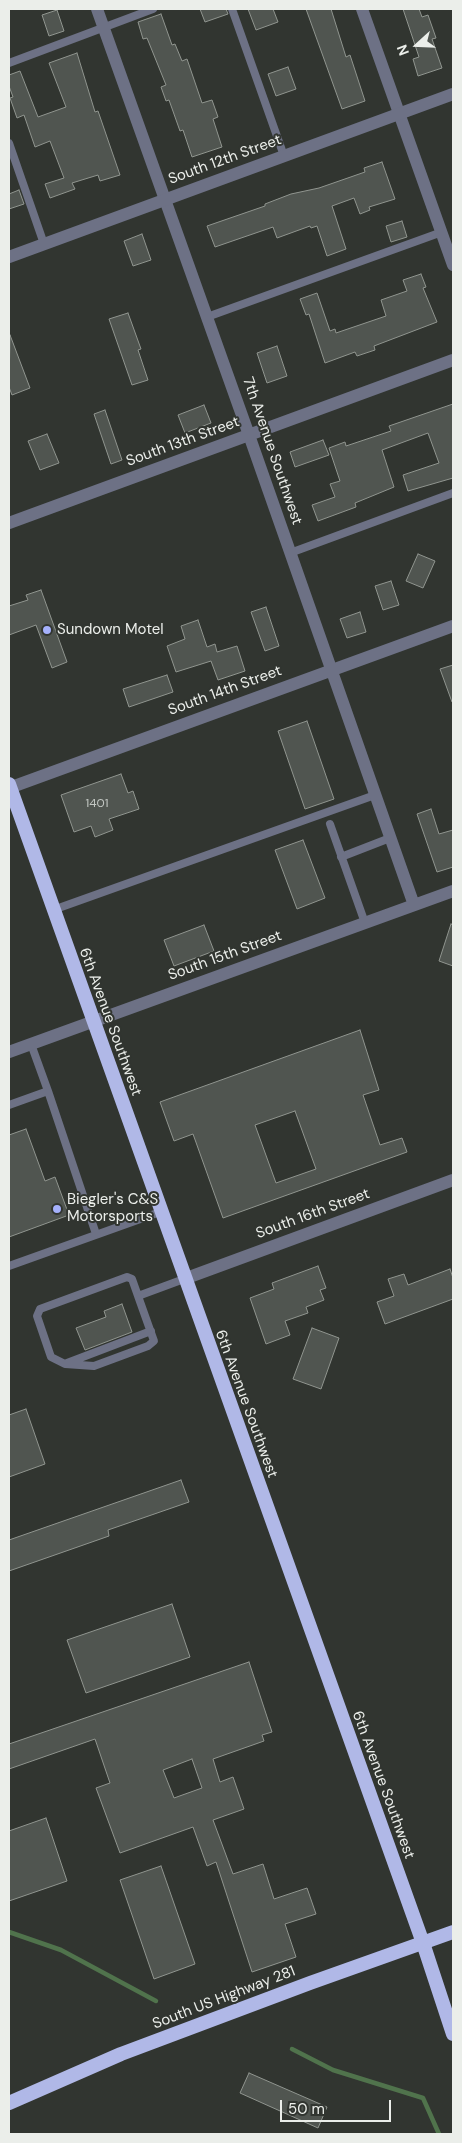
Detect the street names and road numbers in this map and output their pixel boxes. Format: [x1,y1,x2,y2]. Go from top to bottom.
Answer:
street label: South 12th Street [166,131,284,189]
street label: 7th Avenue Southwest [238,375,306,527]
street label: South 13th Street [124,413,242,471]
street label: South 14th Street [166,662,284,720]
street label: South 15th Street [166,927,284,985]
street label: 6th Avenue Southwest [75,945,145,1099]
street label: South 16th Street [254,1185,372,1243]
street label: 6th Avenue Southwest [211,1327,281,1481]
street label: 6th Avenue Southwest [348,1708,418,1862]
street label: South US Highway 281 [150,1962,298,2034]

